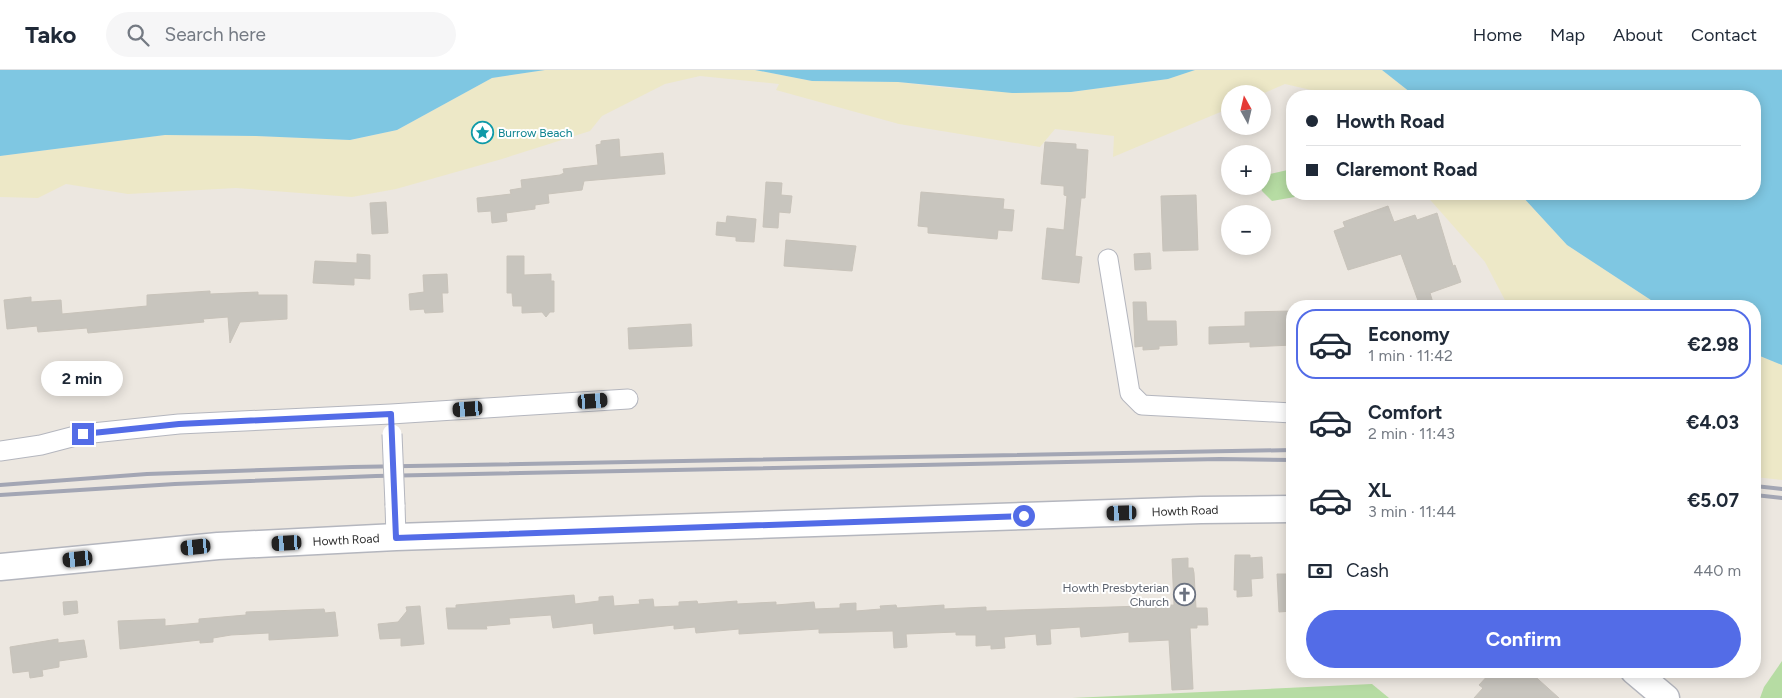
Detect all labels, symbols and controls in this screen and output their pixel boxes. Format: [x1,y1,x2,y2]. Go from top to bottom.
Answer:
search box [106,12,456,57]
text: Tako [25,20,76,49]
icon: search [124,21,152,49]
text: Search here [164,23,266,46]
text: Home [1473,24,1522,46]
text: Map [1550,24,1585,46]
text: About [1613,24,1663,46]
text: Contact [1691,24,1757,46]
north arrow [1221,85,1271,135]
map controls [1221,85,1271,255]
text: Howth Road [1336,110,1444,133]
place icon: Burrow Beach [470,121,494,145]
place label: Burrow Beach [498,126,573,140]
button: + [1221,145,1271,195]
text: Claremont Road [1336,158,1478,181]
button: − [1221,205,1271,255]
icon: car [1308,322,1353,367]
text: Economy [1368,323,1450,346]
text: €2.98 [1687,333,1739,356]
text: 1 min · 11:42 [1368,346,1453,365]
callout: 2 min [42,362,124,396]
text: 2 min [62,369,102,388]
car [577,392,608,410]
car [452,400,483,418]
icon: car [1308,400,1353,445]
text: Comfort [1368,401,1443,424]
text: €4.03 [1686,411,1739,434]
route end [72,423,94,445]
text: 2 min · 11:43 [1368,424,1455,443]
icon: car [1308,478,1353,523]
text: XL [1368,479,1391,502]
text: €5.07 [1687,489,1739,512]
text: 3 min · 11:44 [1368,502,1456,521]
street label: Howth Road [1151,503,1219,519]
route start [1013,505,1035,527]
car [1106,505,1137,521]
street label: Howth Road [312,531,380,549]
car [271,535,302,551]
car [180,538,211,556]
car [62,550,93,568]
icon: cash [1306,557,1334,585]
text: Cash [1346,559,1389,582]
text: 440 m [1693,561,1741,580]
place label: Howth Presbyterian Church [1063,581,1169,609]
church icon: Howth Presbyterian Church [1173,583,1197,607]
button: Confirm [1306,610,1741,668]

